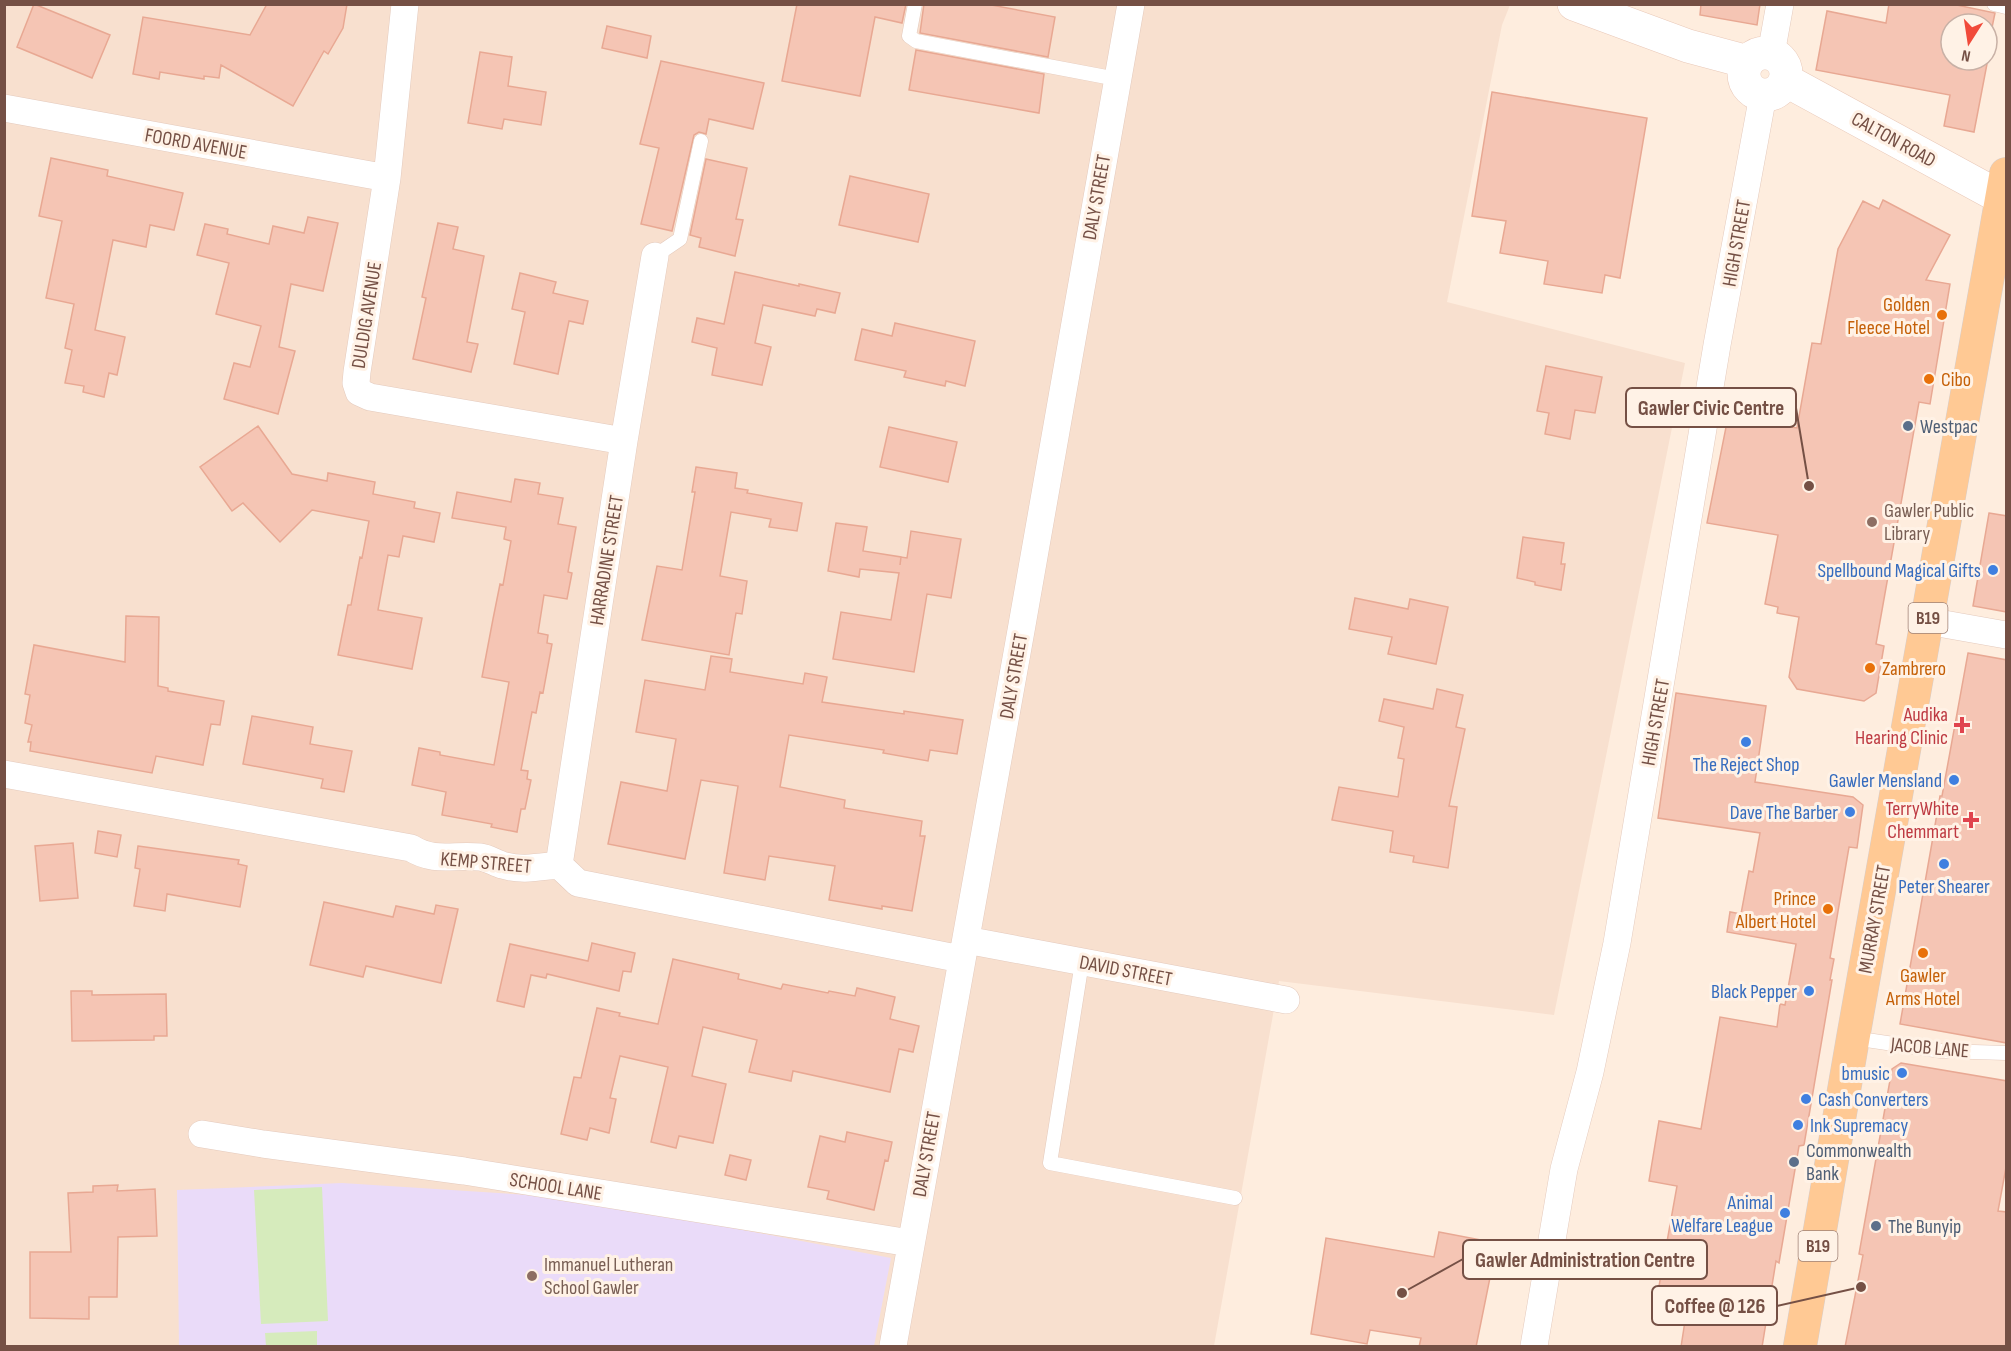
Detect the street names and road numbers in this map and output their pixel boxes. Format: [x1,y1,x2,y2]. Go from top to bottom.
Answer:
street label: CALTON ROAD [1847,107,1940,173]
street label: FOORD AVENUE [143,123,249,165]
street label: DALY STREET [1078,153,1116,242]
street label: HIGH STREET [1718,198,1756,289]
street label: DULDIG AVENUE [347,260,387,370]
street label: HARRADINE STREET [585,493,629,627]
road number: B19 [1908,603,1948,633]
street label: DALY STREET [995,632,1033,721]
street label: HIGH STREET [1637,677,1675,768]
street label: KEMP STREET [439,847,532,879]
street label: MURRAY STREET [1854,863,1896,975]
street label: DAVID STREET [1077,950,1174,992]
street label: JACOB LANE [1889,1033,1970,1063]
street label: DALY STREET [908,1110,946,1199]
street label: SCHOOL LANE [508,1168,604,1206]
road number: B19 [1798,1231,1838,1261]

